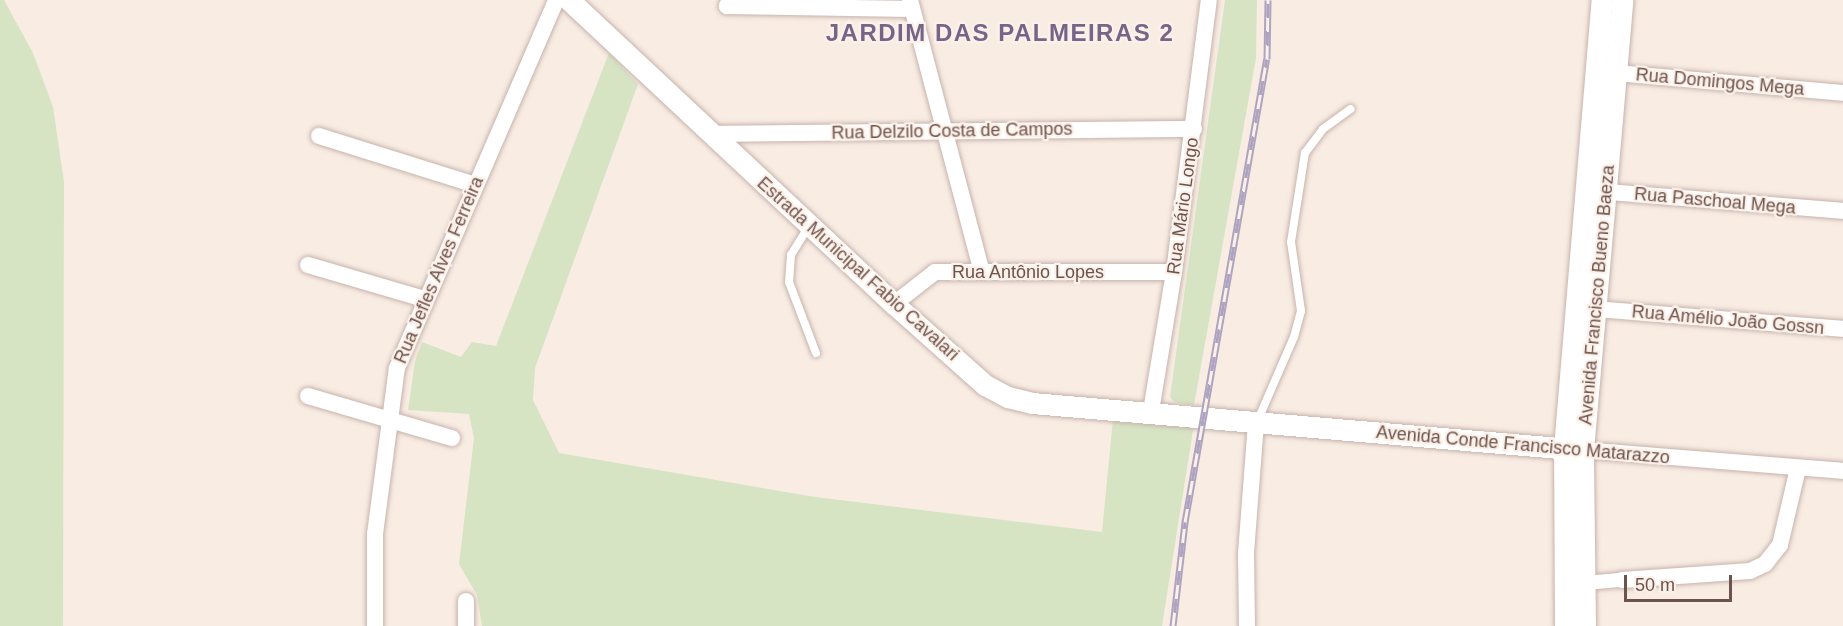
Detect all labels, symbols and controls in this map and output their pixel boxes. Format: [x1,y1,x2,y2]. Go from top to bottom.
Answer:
district label: JARDIM DAS PALMEIRAS 2 [826,19,1174,47]
street label: Rua Domingos Mega [1635,64,1805,100]
street label: Rua Delzilo Costa de Campos [831,118,1073,144]
street label: Rua Mário Longo [1163,136,1203,276]
street label: Avenida Francisco Bueno Baeza [1575,164,1619,426]
street label: Rua Jefles Alves Ferreira [390,173,488,367]
street label: Estrada Municipal Fabio Cavalari [753,173,963,365]
street label: Rua Paschoal Mega [1633,183,1797,219]
street label: Rua Antônio Lopes [951,261,1105,283]
street label: Rua Amélio João Gossn [1630,301,1826,339]
street label: Avenida Conde Francisco Matarazzo [1375,421,1671,469]
scale bar [1627,563,1735,601]
text: 50 m [1635,575,1675,595]

